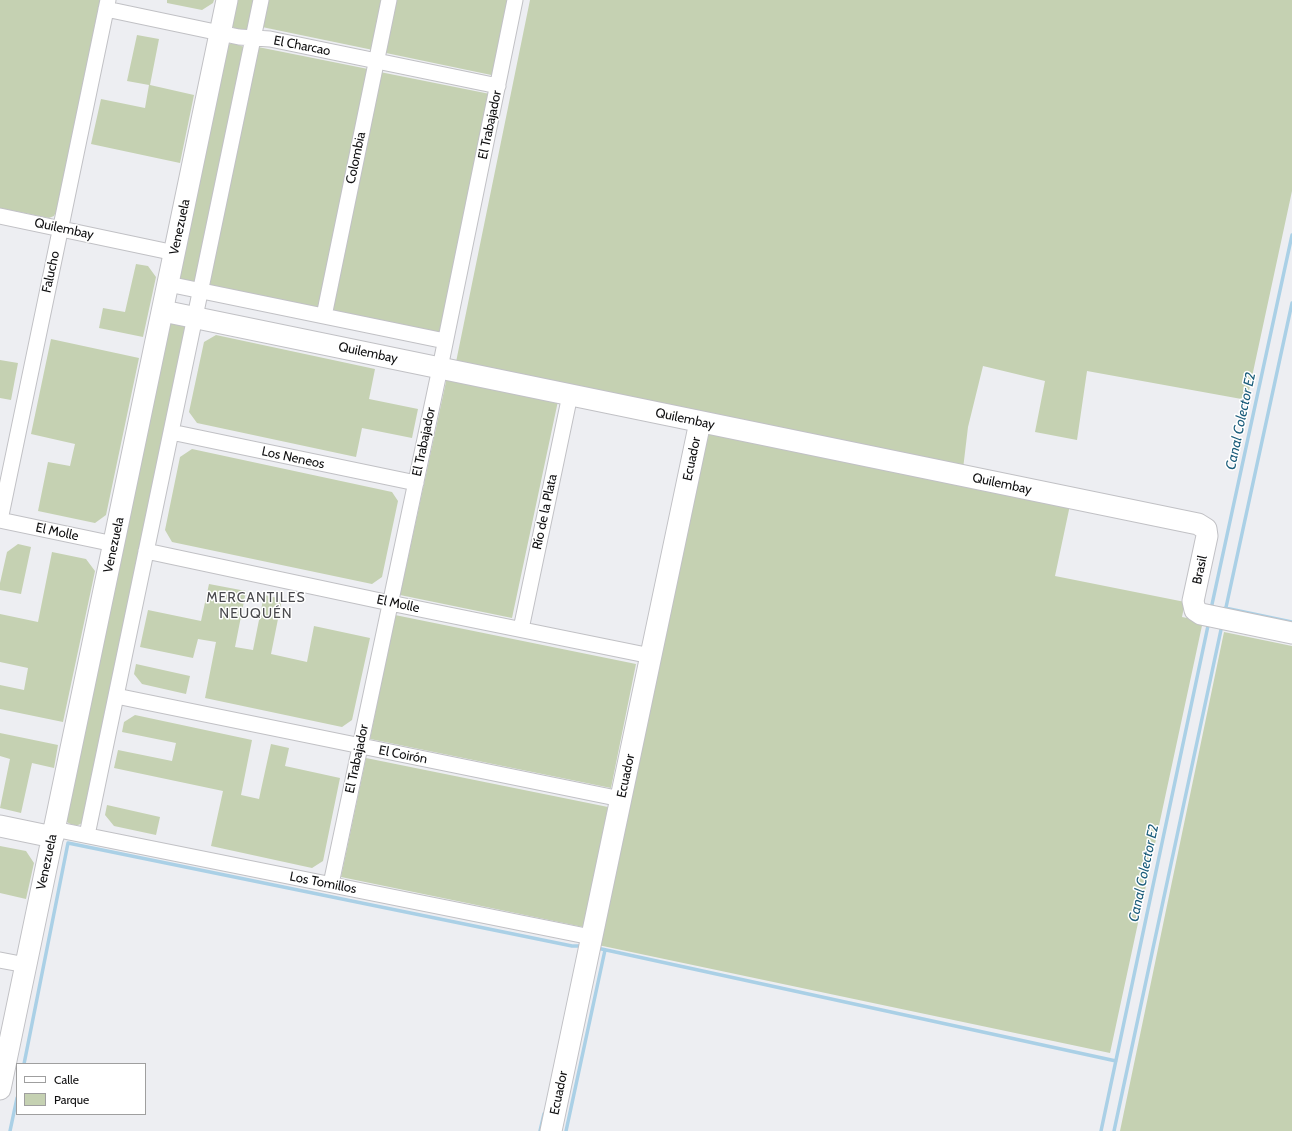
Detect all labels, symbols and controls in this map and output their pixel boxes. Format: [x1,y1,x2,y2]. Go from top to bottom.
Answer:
street label: El Charcao [272,33,332,59]
street label: El Trabajador [475,89,505,161]
street label: Colombia [343,131,369,185]
street label: Venezuela [166,198,194,256]
street label: Quilembay [33,215,95,243]
street label: Falucho [39,250,63,294]
street label: Quilembay [337,339,399,367]
water label: Canal Colector E2 [1222,371,1260,471]
street label: Quilembay [654,405,716,433]
street label: El Trabajador [409,406,439,478]
street label: Ecuador [680,436,704,482]
street label: Los Neneos [260,444,326,472]
street label: Quilembay [971,470,1033,498]
street label: Río de la Plata [529,473,561,551]
street label: Venezuela [100,516,128,574]
street label: El Molle [34,520,80,544]
street label: Brasil [1189,554,1211,586]
district label: MERCANTILES NEUQUÉN [206,590,306,622]
street label: El Molle [375,592,421,616]
street label: El Trabajador [342,723,372,795]
street label: El Coirón [377,743,429,767]
street label: Ecuador [614,753,638,799]
water label: Canal Colector E2 [1125,823,1163,923]
street label: Venezuela [33,833,61,891]
street label: Los Tomillos [288,869,358,897]
legend [16,1063,146,1115]
street label: Ecuador [547,1070,571,1116]
text: Calle [54,1072,79,1087]
text: Parque [54,1092,89,1107]

